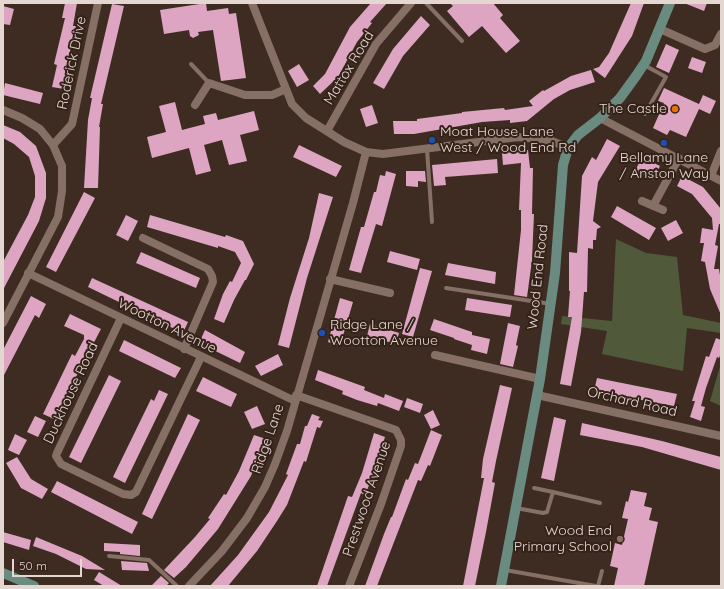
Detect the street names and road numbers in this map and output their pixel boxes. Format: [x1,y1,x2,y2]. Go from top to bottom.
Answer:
street label: Roderick Drive [54,15,90,111]
street label: Mattox Road [320,28,378,108]
street label: Wood End Road [524,224,552,330]
street label: Wootton Avenue [115,295,219,357]
street label: Duckhouse Road [40,340,102,446]
street label: Orchard Road [585,384,679,420]
street label: Ridge Lane [248,402,288,476]
street label: Prestwood Avenue [339,439,395,559]

